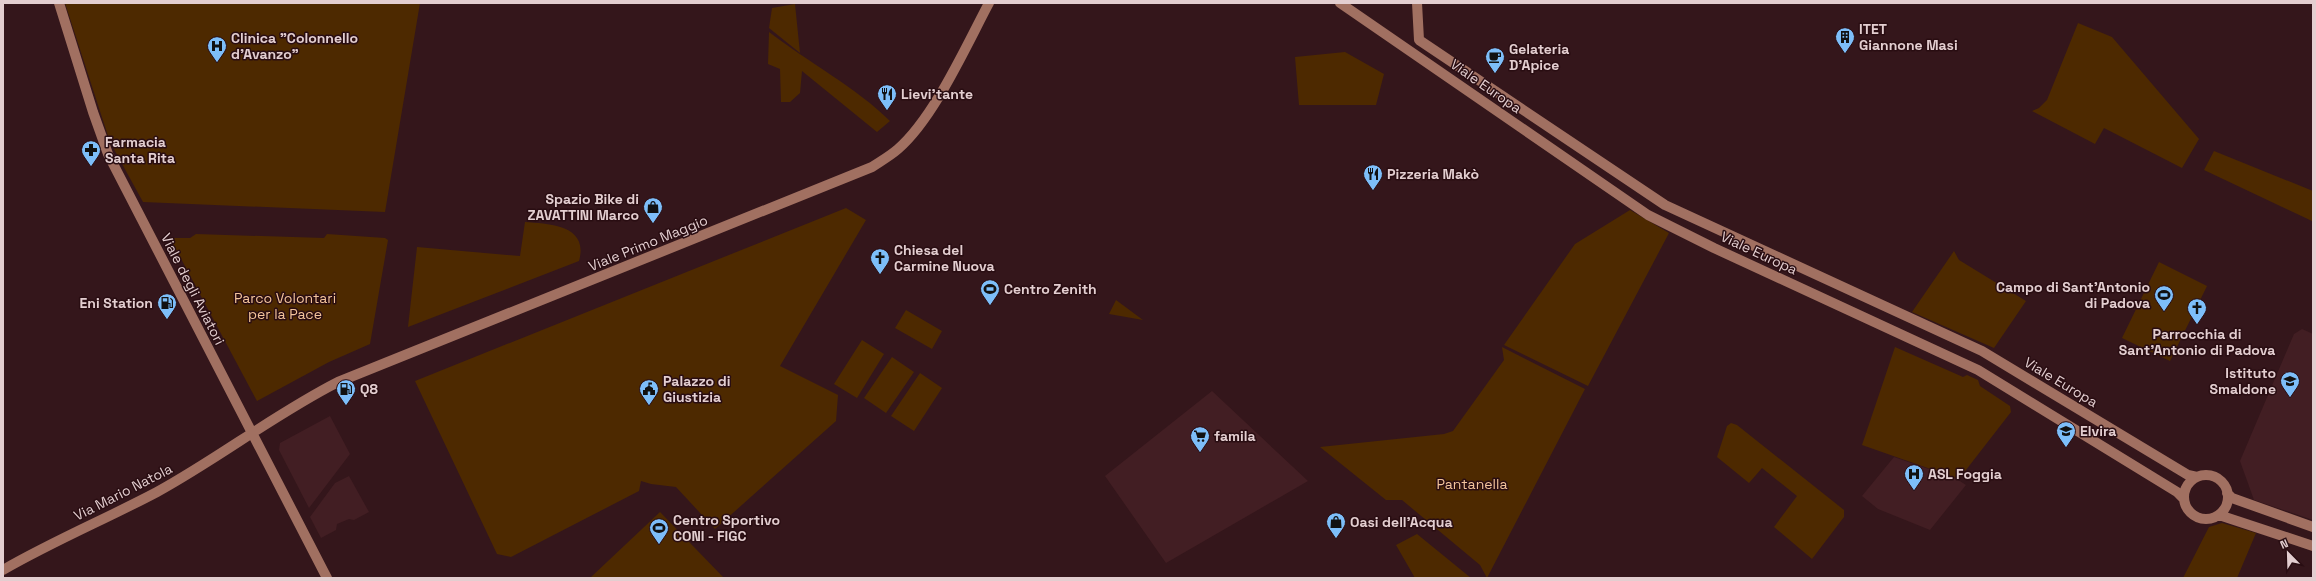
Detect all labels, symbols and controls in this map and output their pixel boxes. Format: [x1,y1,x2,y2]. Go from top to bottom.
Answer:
place label: ITET Giannone Masi [1859,20,1958,54]
building icon: ITET Giannone Masi [1834,26,1856,54]
place label: Clinica "Colonnello d'Avanzo" [231,29,358,63]
hospital icon: Clinica "Colonnello d'Avanzo" [206,35,228,63]
place label: Gelateria D'Apice [1509,40,1569,74]
cafe icon: Gelateria D'Apice [1484,46,1506,74]
street label: Viale Europa [1447,55,1525,117]
restaurant icon: Lievi'tante [876,83,898,111]
place label: Lievi'tante [901,85,973,103]
place label: Farmacia Santa Rita [105,133,175,167]
pharmacy icon: Farmacia Santa Rita [80,139,102,167]
restaurant icon: Pizzeria Makò [1362,163,1384,191]
place label: Pizzeria Makò [1387,165,1479,183]
place label: Spazio Bike di ZAVATTINI Marco [527,190,639,224]
shop icon: Spazio Bike di ZAVATTINI Marco [642,196,664,224]
street label: Viale Primo Maggio [586,211,710,275]
street label: Viale Europa [1718,227,1800,279]
street label: Viale degli Aviatori [157,230,229,348]
place label: Chiesa del Carmine Nuova [894,241,995,275]
church icon: Chiesa del Carmine Nuova [869,247,891,275]
sports icon: Centro Zenith [979,278,1001,306]
place label: Campo di Sant'Antonio di Padova [1996,278,2150,312]
place label: Centro Zenith [1004,280,1097,298]
sports icon: Campo di Sant'Antonio di Padova [2153,284,2175,312]
park label: Parco Volontari per la Pace [234,289,336,323]
fuel station icon: Eni Station [156,292,178,320]
place label: Eni Station [80,294,153,312]
church icon: Parrocchia di Sant'Antonio di Padova [2186,297,2208,325]
place label: Parrocchia di Sant'Antonio di Padova [2119,325,2275,359]
street label: Viale Europa [2021,353,2101,411]
place label: Istituto Smaldone [2210,364,2276,398]
school or university icon: Istituto Smaldone [2279,370,2301,398]
place label: Palazzo di Giustizia [663,372,730,406]
fuel station icon: Q8 [335,378,357,406]
public building icon: Palazzo di Giustizia [638,378,660,406]
place label: Q8 [360,380,378,398]
school or university icon: Elvira [2055,420,2077,448]
place label: Elvira [2080,422,2116,440]
supermarket icon: famila [1189,425,1211,453]
place label: famila [1214,427,1256,445]
street label: Via Mario Natola [71,459,175,525]
hospital icon: ASL Foggia [1903,463,1925,491]
place label: ASL Foggia [1928,465,2002,483]
park label: Pantanella [1437,475,1507,493]
place label: Centro Sportivo CONI - FIGC [673,511,780,545]
shop icon: Oasi dell'Acqua [1325,511,1347,539]
place label: Oasi dell'Acqua [1350,513,1453,531]
sports icon: Centro Sportivo CONI - FIGC [648,517,670,545]
north arrow [2268,533,2308,573]
text: N [2278,536,2290,552]

